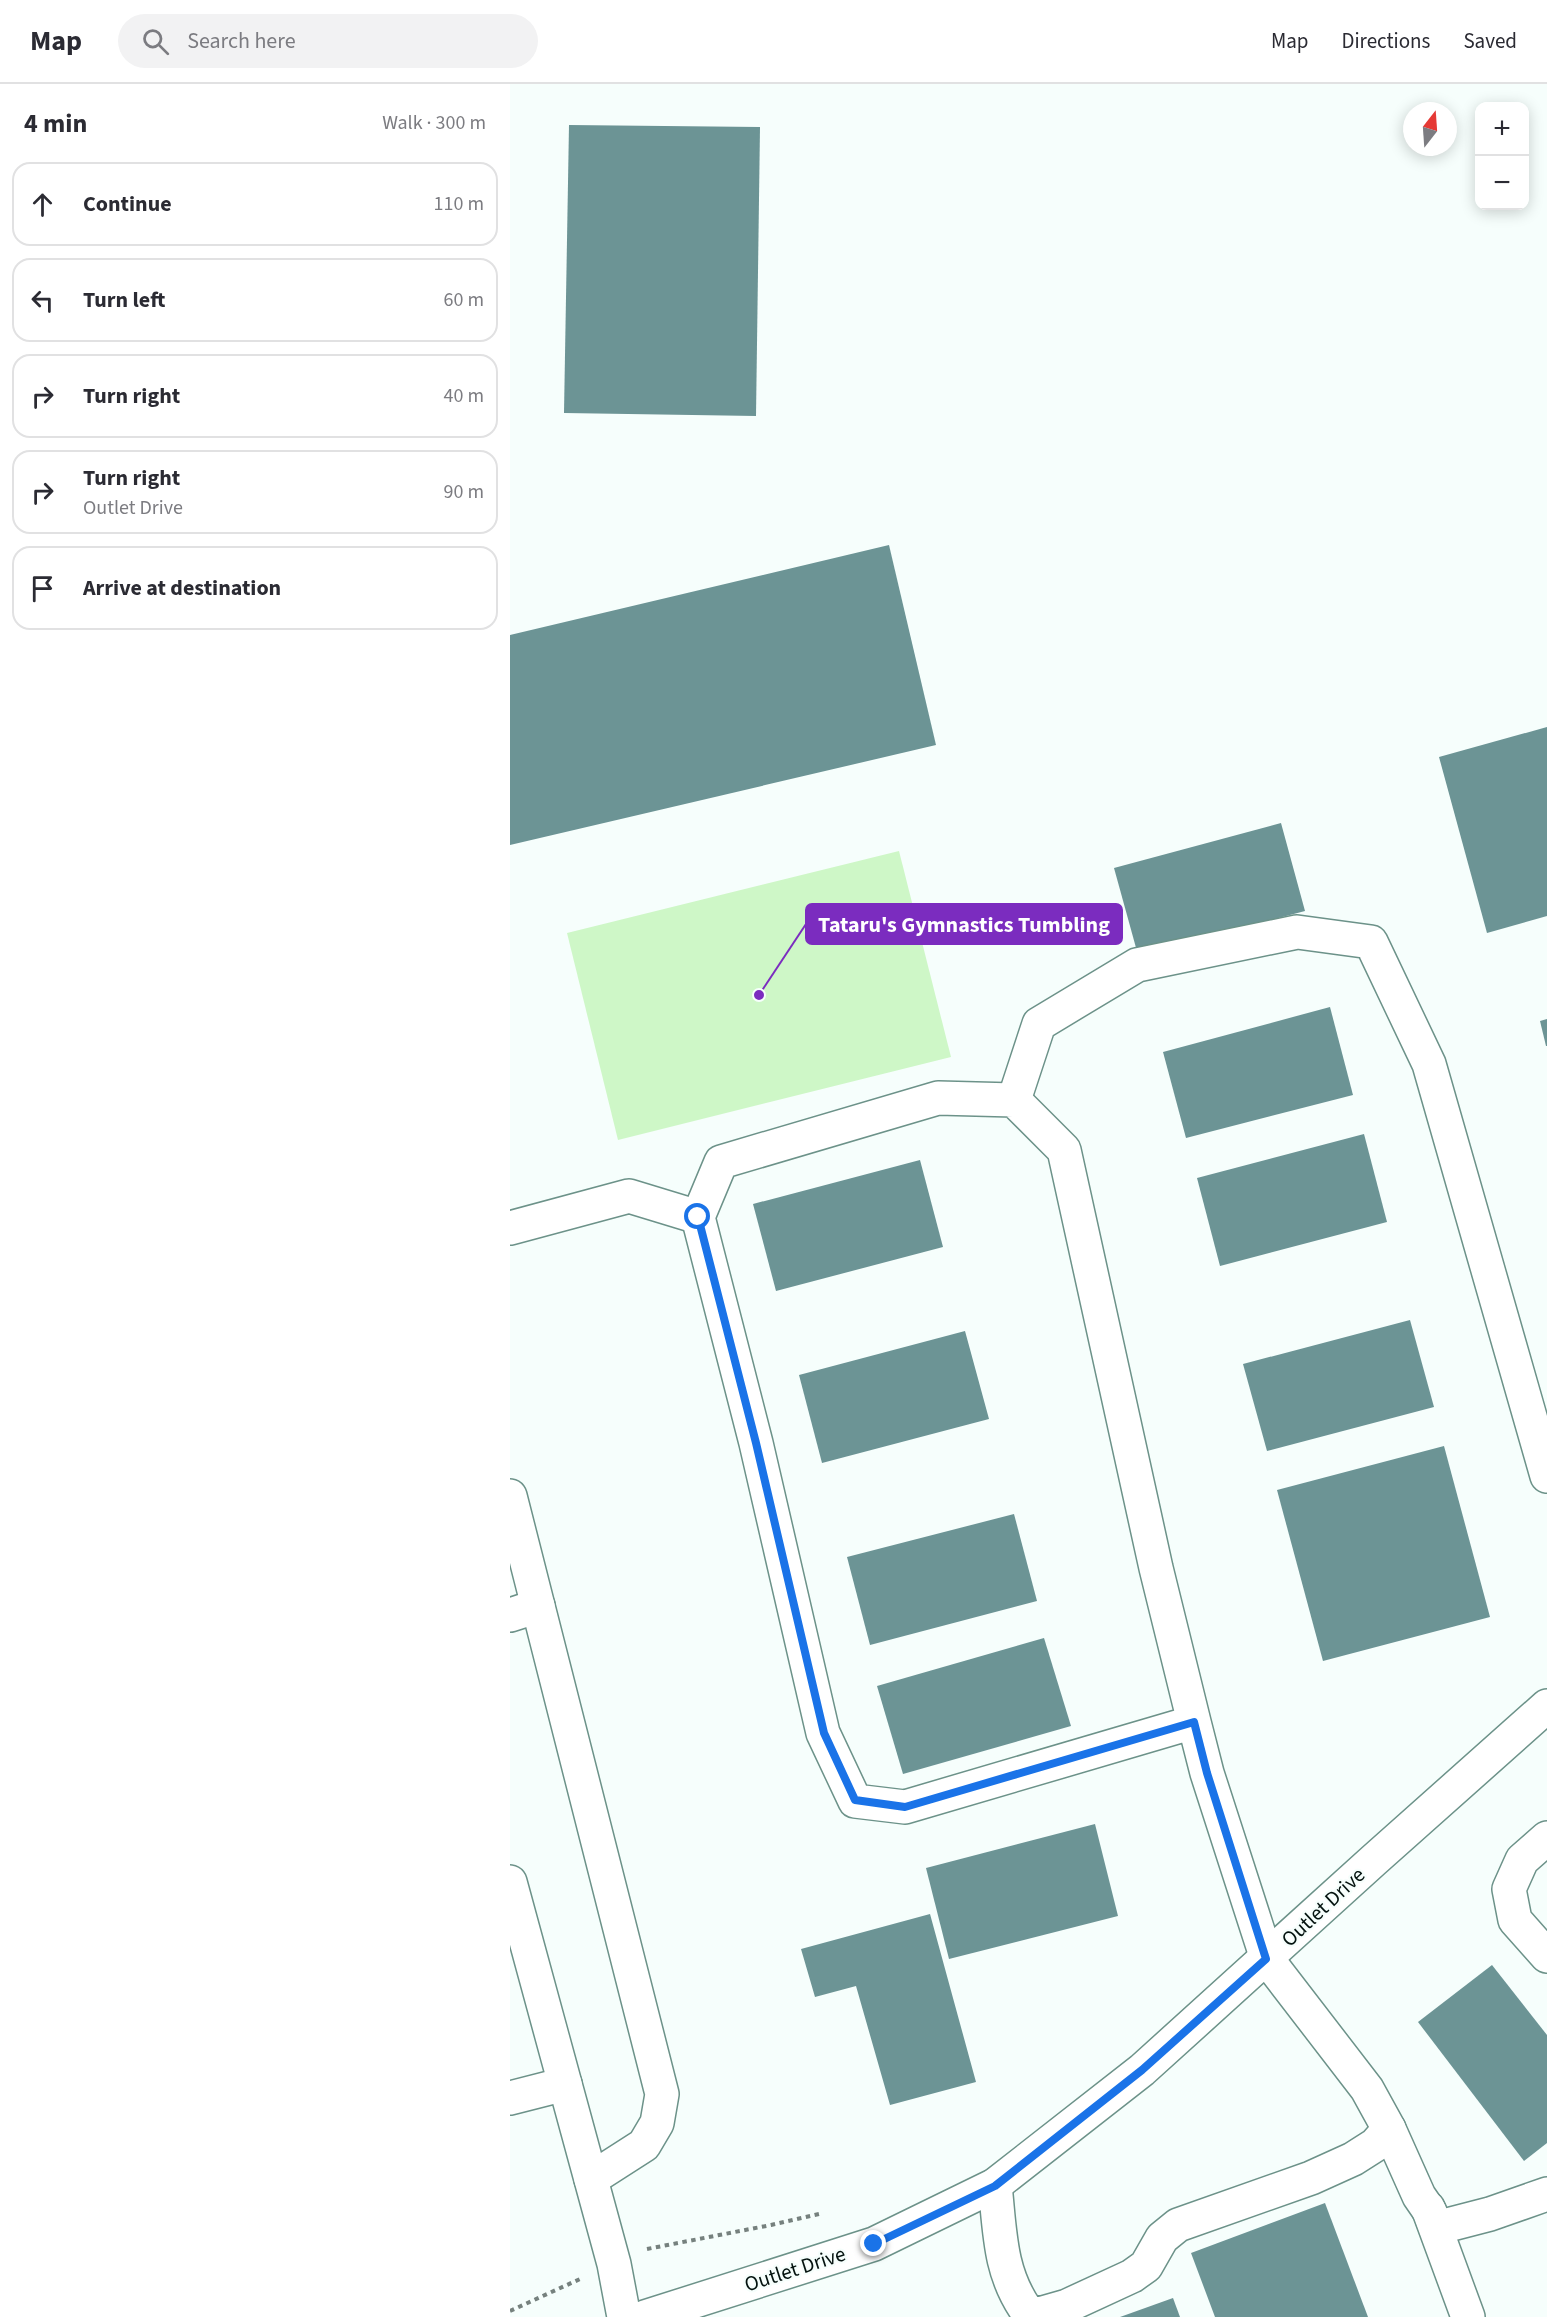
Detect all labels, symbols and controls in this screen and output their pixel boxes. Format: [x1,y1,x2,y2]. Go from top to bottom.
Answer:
search box [118,14,538,68]
text: Map [30,21,82,61]
icon: search [139,25,172,58]
text: Search here [187,25,296,57]
text: Map [1271,26,1309,56]
text: Directions [1342,26,1430,56]
text: Saved [1463,26,1517,56]
north arrow [1403,102,1457,156]
map controls [1475,102,1529,210]
button: + [1475,102,1529,156]
text: 4 min [24,105,87,142]
text: Walk · 300 m [382,109,486,137]
button: − [1475,156,1529,210]
icon: ahead [26,188,59,221]
text: Continue [83,188,172,220]
text: 110 m [434,190,484,218]
icon: left [26,284,59,317]
text: Turn left [83,284,165,316]
text: 60 m [444,286,484,314]
icon: right [26,380,59,413]
text: Turn right [83,380,180,412]
text: 40 m [444,382,484,410]
text: Turn right [83,462,180,494]
icon: right [26,476,59,509]
text: 90 m [444,478,484,506]
text: Outlet Drive [83,494,183,522]
icon: arrive [26,572,59,605]
text: Arrive at destination [83,572,281,604]
callout: Tataru's Gymnastics Tumbling [806,904,1122,944]
text: Tataru's Gymnastics Tumbling [818,909,1110,941]
route start [684,1203,710,1229]
street label: Outlet Drive [1274,1860,1372,1954]
route end [860,2230,886,2256]
street label: Outlet Drive [741,2239,849,2299]

